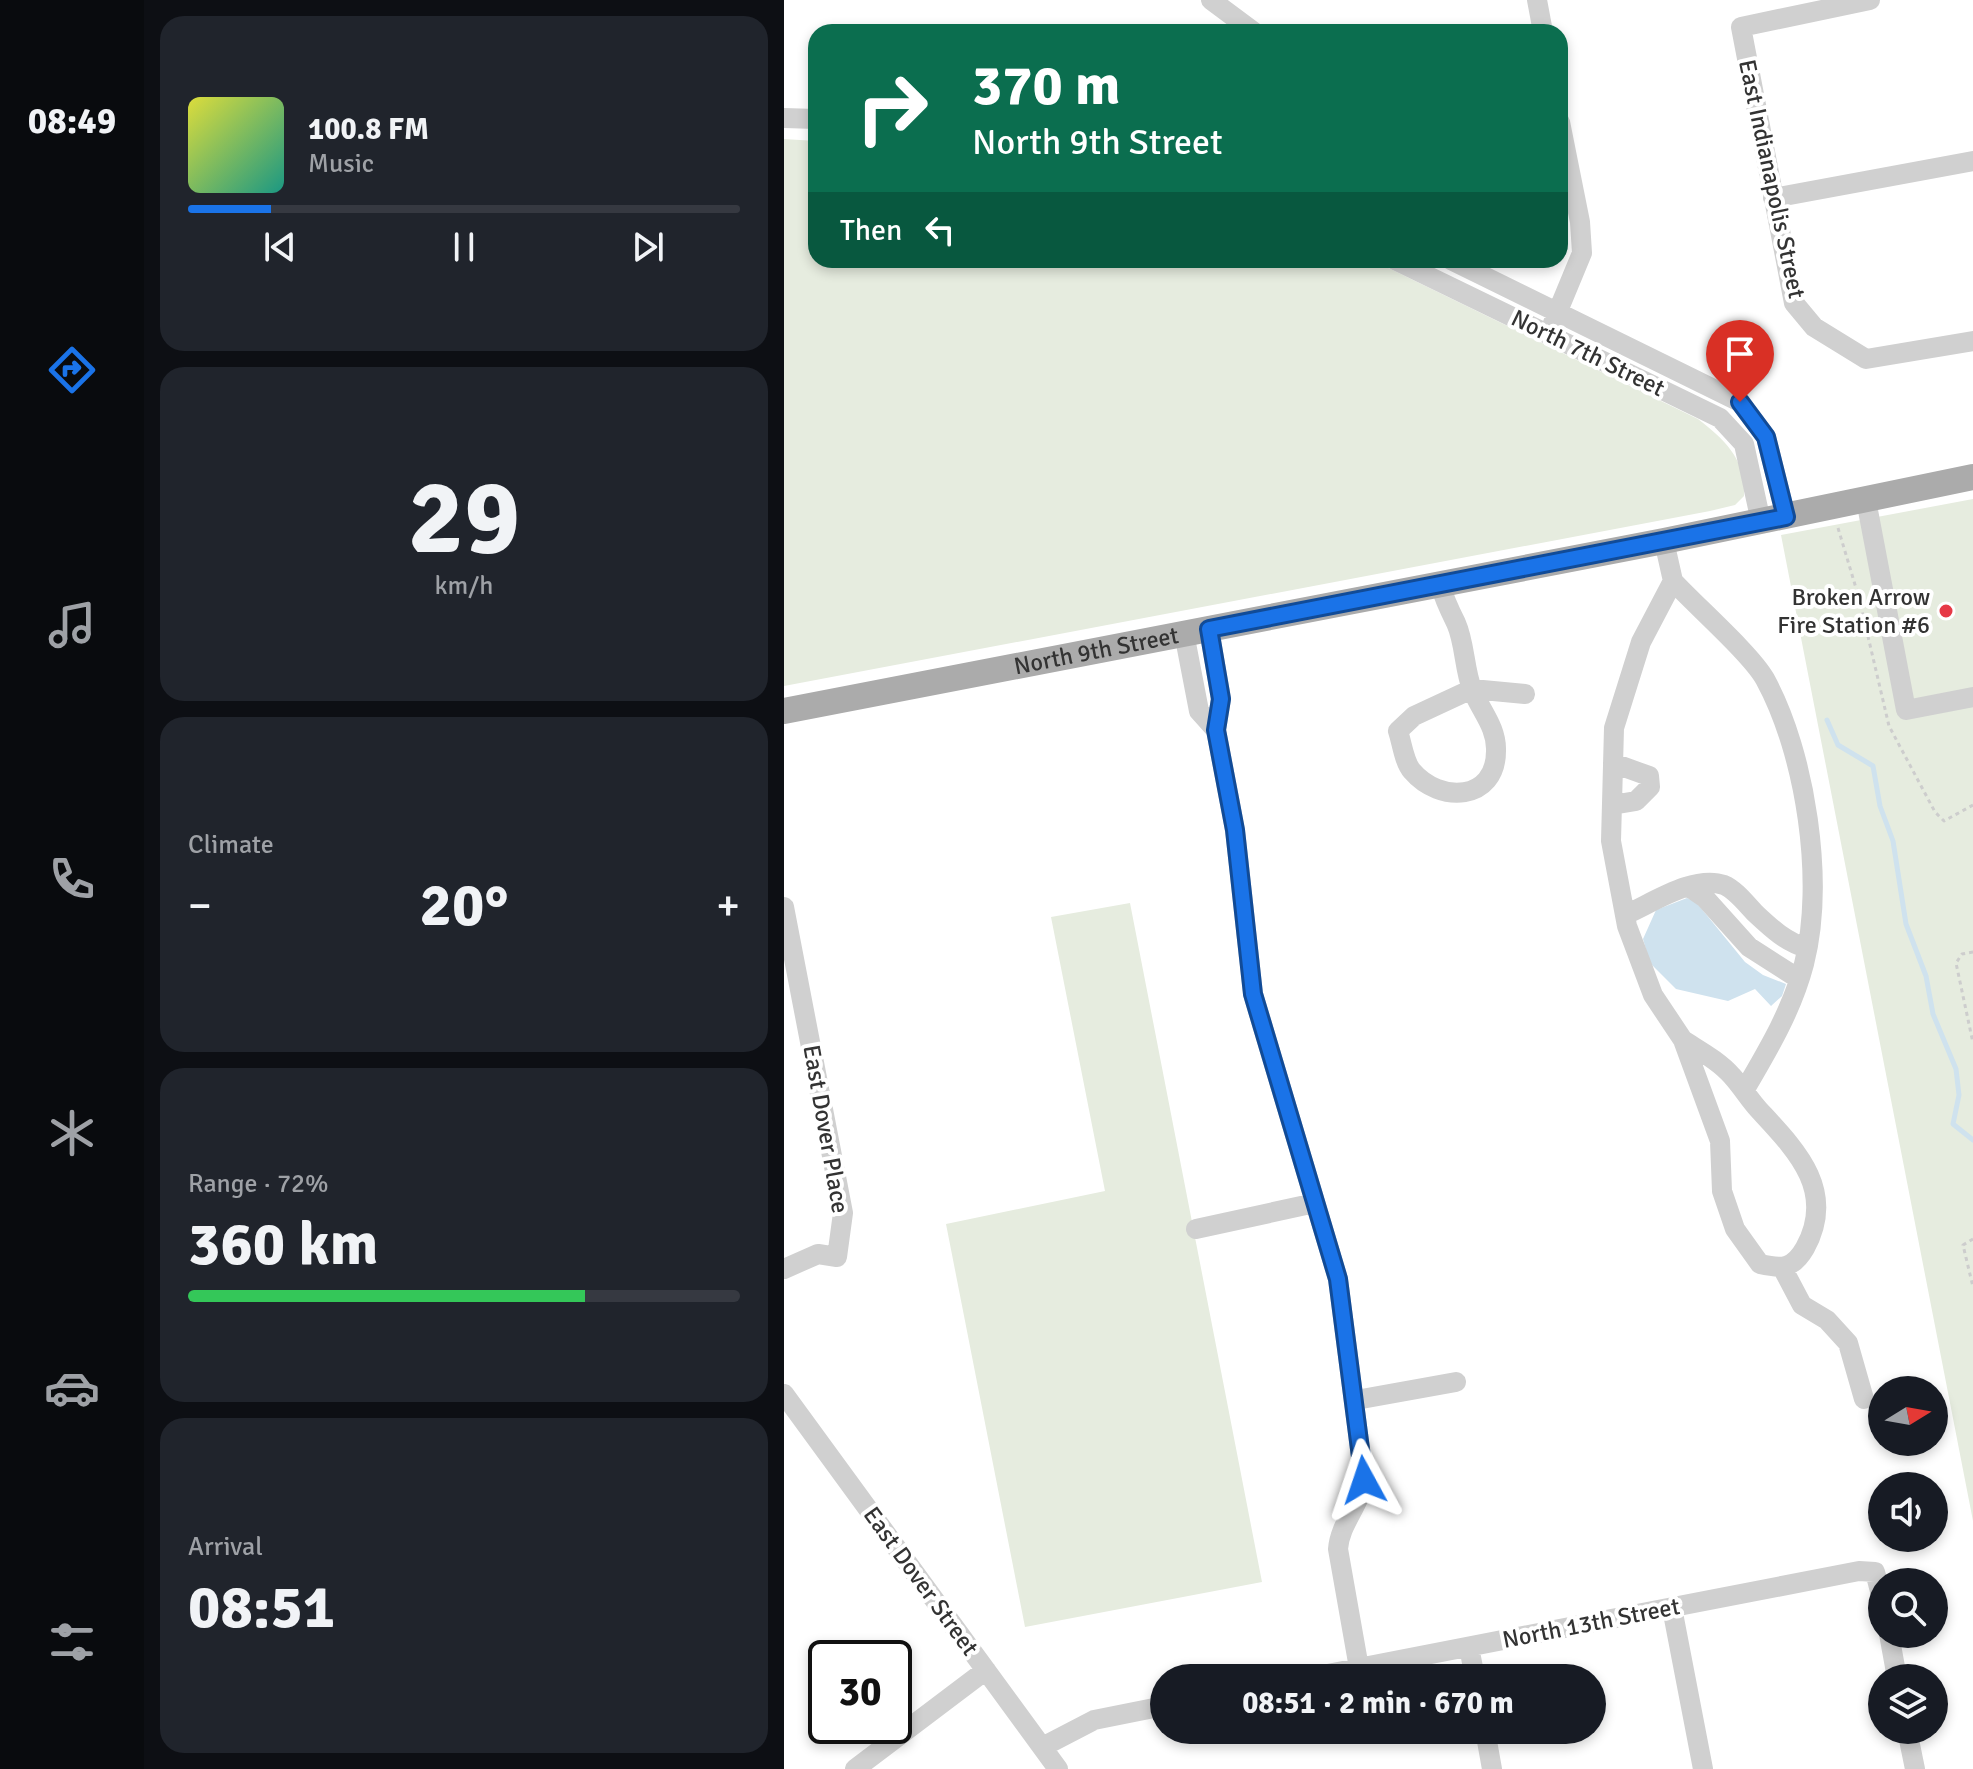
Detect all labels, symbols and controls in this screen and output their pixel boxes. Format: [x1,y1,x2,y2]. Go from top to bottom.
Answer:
text: 370 m [972,51,1120,120]
icon: right [840,56,944,160]
street label: East Indianapolis Street [1732,57,1812,301]
text: 08:49 [28,99,116,144]
text: 100.8 FM [308,111,429,148]
text: North 9th Street [972,120,1223,165]
text: Music [308,148,374,180]
icon: left [918,208,962,252]
text: Then [840,212,902,249]
icon: previous [258,225,302,269]
icon: pause [442,225,486,269]
icon: next [626,225,670,269]
street label: North 7th Street [1506,303,1670,403]
pin [1706,320,1774,402]
icon: arrive [1718,332,1762,376]
icon: directions [44,342,100,398]
text: 29 [408,454,520,582]
text: km/h [435,570,493,602]
place label: Broken Arrow Fire Station #6 [1777,582,1930,640]
icon: music [44,597,100,653]
marker: Broken Arrow Fire Station #6 [1937,602,1955,620]
street label: North 9th Street [1011,620,1181,681]
text: Climate [188,829,274,861]
icon: phone [44,851,100,907]
text: 20° [420,869,508,943]
text: − [188,879,212,933]
text: + [716,879,740,933]
street label: East Dover Place [796,1043,856,1215]
icon: climate [44,1105,100,1161]
text: Range · 72% [188,1168,329,1200]
text: 360 km [188,1208,378,1282]
icon: car [44,1360,100,1416]
north arrow [1868,1376,1948,1456]
map controls [1868,1376,1948,1744]
position arrow [1322,1438,1406,1522]
button: sound [1868,1472,1948,1552]
street label: East Dover Street [857,1501,985,1661]
text: Arrival [188,1531,263,1563]
button: search [1868,1568,1948,1648]
text: 08:51 [188,1571,335,1645]
street label: North 13th Street [1500,1591,1682,1655]
icon: filters [44,1614,100,1670]
speed limit sign: 30 [808,1640,912,1744]
button: layers [1868,1664,1948,1744]
text: 08:51 · 2 min · 670 m [1242,1685,1514,1722]

